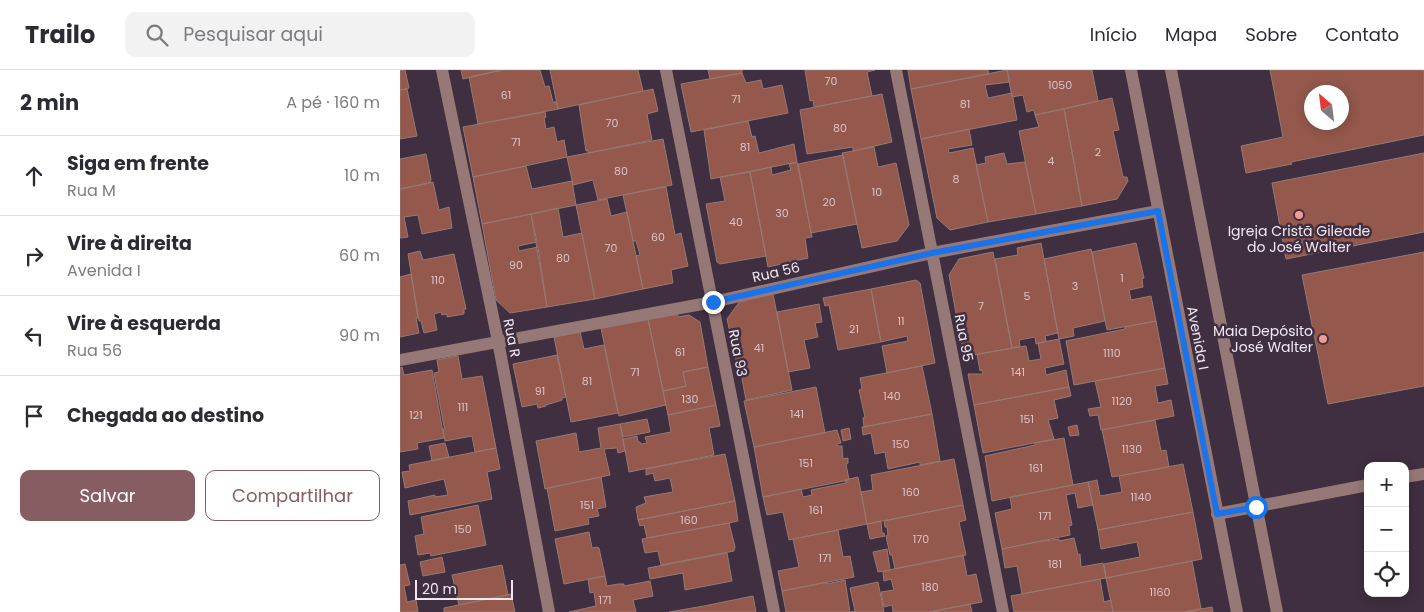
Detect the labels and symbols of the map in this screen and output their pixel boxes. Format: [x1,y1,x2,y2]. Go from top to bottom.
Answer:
house number: 70 [825,73,838,89]
house number: 1050 [1048,77,1072,93]
north arrow [1304,85,1349,130]
house number: 61 [501,87,511,103]
house number: 71 [731,91,741,107]
house number: 81 [960,96,970,112]
house number: 70 [606,115,619,131]
house number: 80 [833,120,847,136]
house number: 71 [511,134,521,150]
house number: 81 [740,139,750,155]
house number: 2 [1095,144,1101,160]
house number: 4 [1048,153,1055,169]
house number: 80 [614,163,628,179]
house number: 8 [953,171,960,187]
house number: 10 [872,184,882,200]
house number: 20 [822,194,836,210]
house number: 30 [775,205,789,221]
marker: Igreja Cristã Gileade do José Walter [1293,209,1305,221]
house number: 40 [729,214,743,230]
place label: Igreja Cristã Gileade do José Walter [1228,221,1371,257]
house number: 60 [651,229,665,245]
house number: 70 [605,240,618,256]
house number: 80 [556,250,570,266]
house number: 90 [509,257,523,273]
street label: Rua 56 [750,257,802,287]
house number: 1 [1120,270,1124,286]
house number: 110 [431,272,445,288]
house number: 3 [1072,278,1078,294]
house number: 5 [1024,288,1031,304]
route end [702,291,725,314]
house number: 7 [978,298,984,314]
street label: Avenida I [1182,304,1214,372]
street label: Rua 95 [950,312,978,364]
house number: 11 [897,313,905,329]
street label: Rua R [498,317,526,359]
house number: 21 [849,321,859,337]
place label: Maia Depósito José Walter [1213,321,1313,357]
street label: Rua 93 [724,328,752,378]
marker: Maia Depósito José Walter [1317,333,1329,345]
house number: 41 [754,340,764,356]
house number: 61 [675,344,685,360]
house number: 1110 [1103,345,1121,361]
house number: 71 [630,364,640,380]
house number: 141 [1011,364,1025,380]
house number: 81 [582,373,592,389]
house number: 91 [535,383,545,399]
house number: 140 [883,388,901,404]
house number: 130 [682,391,699,407]
house number: 1120 [1112,393,1132,409]
house number: 111 [458,399,468,415]
house number: 141 [790,406,804,422]
house number: 121 [409,407,423,423]
house number: 151 [1020,411,1034,427]
house number: 150 [892,436,910,452]
house number: 1130 [1122,441,1142,457]
house number: 151 [799,455,813,471]
house number: 161 [1029,460,1043,476]
house number: 160 [902,484,920,500]
house number: 1140 [1131,489,1152,505]
route start [1245,496,1268,519]
house number: 151 [580,497,594,513]
house number: 161 [809,502,823,518]
house number: 171 [1038,508,1052,524]
house number: 160 [680,512,698,528]
house number: 150 [454,521,472,537]
house number: 170 [913,531,929,547]
house number: 171 [818,550,832,566]
house number: 181 [1048,556,1062,572]
scale bar [415,577,512,600]
house number: 180 [921,579,939,595]
house number: 1160 [1150,584,1171,600]
house number: 171 [598,592,612,608]

